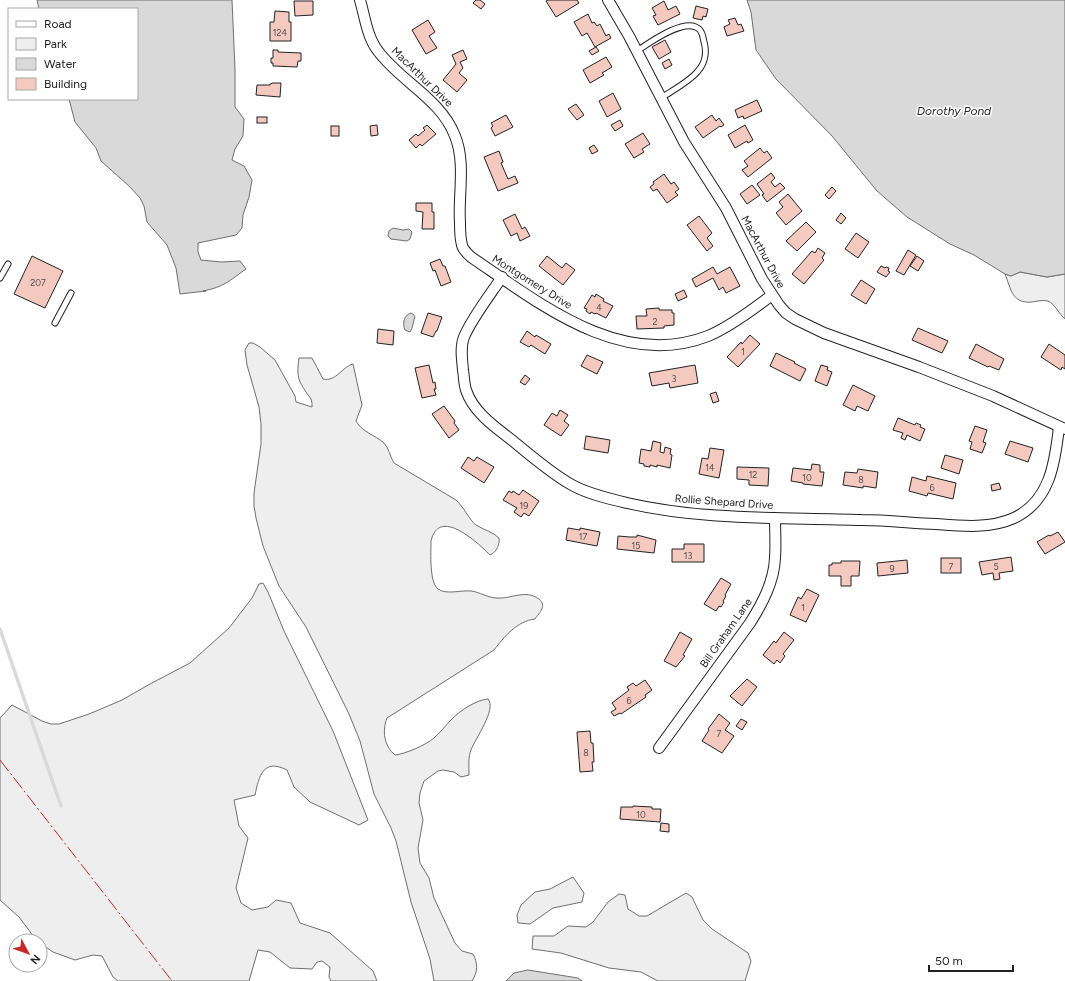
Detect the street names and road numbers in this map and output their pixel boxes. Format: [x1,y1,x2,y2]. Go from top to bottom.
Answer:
street label: MacArthur Drive [389,44,455,110]
street label: MacArthur Drive [738,213,788,291]
street label: Montgomery Drive [490,252,574,312]
street label: Rollie Shepard Drive [674,492,774,512]
street label: Bill Graham Lane [697,596,755,670]

